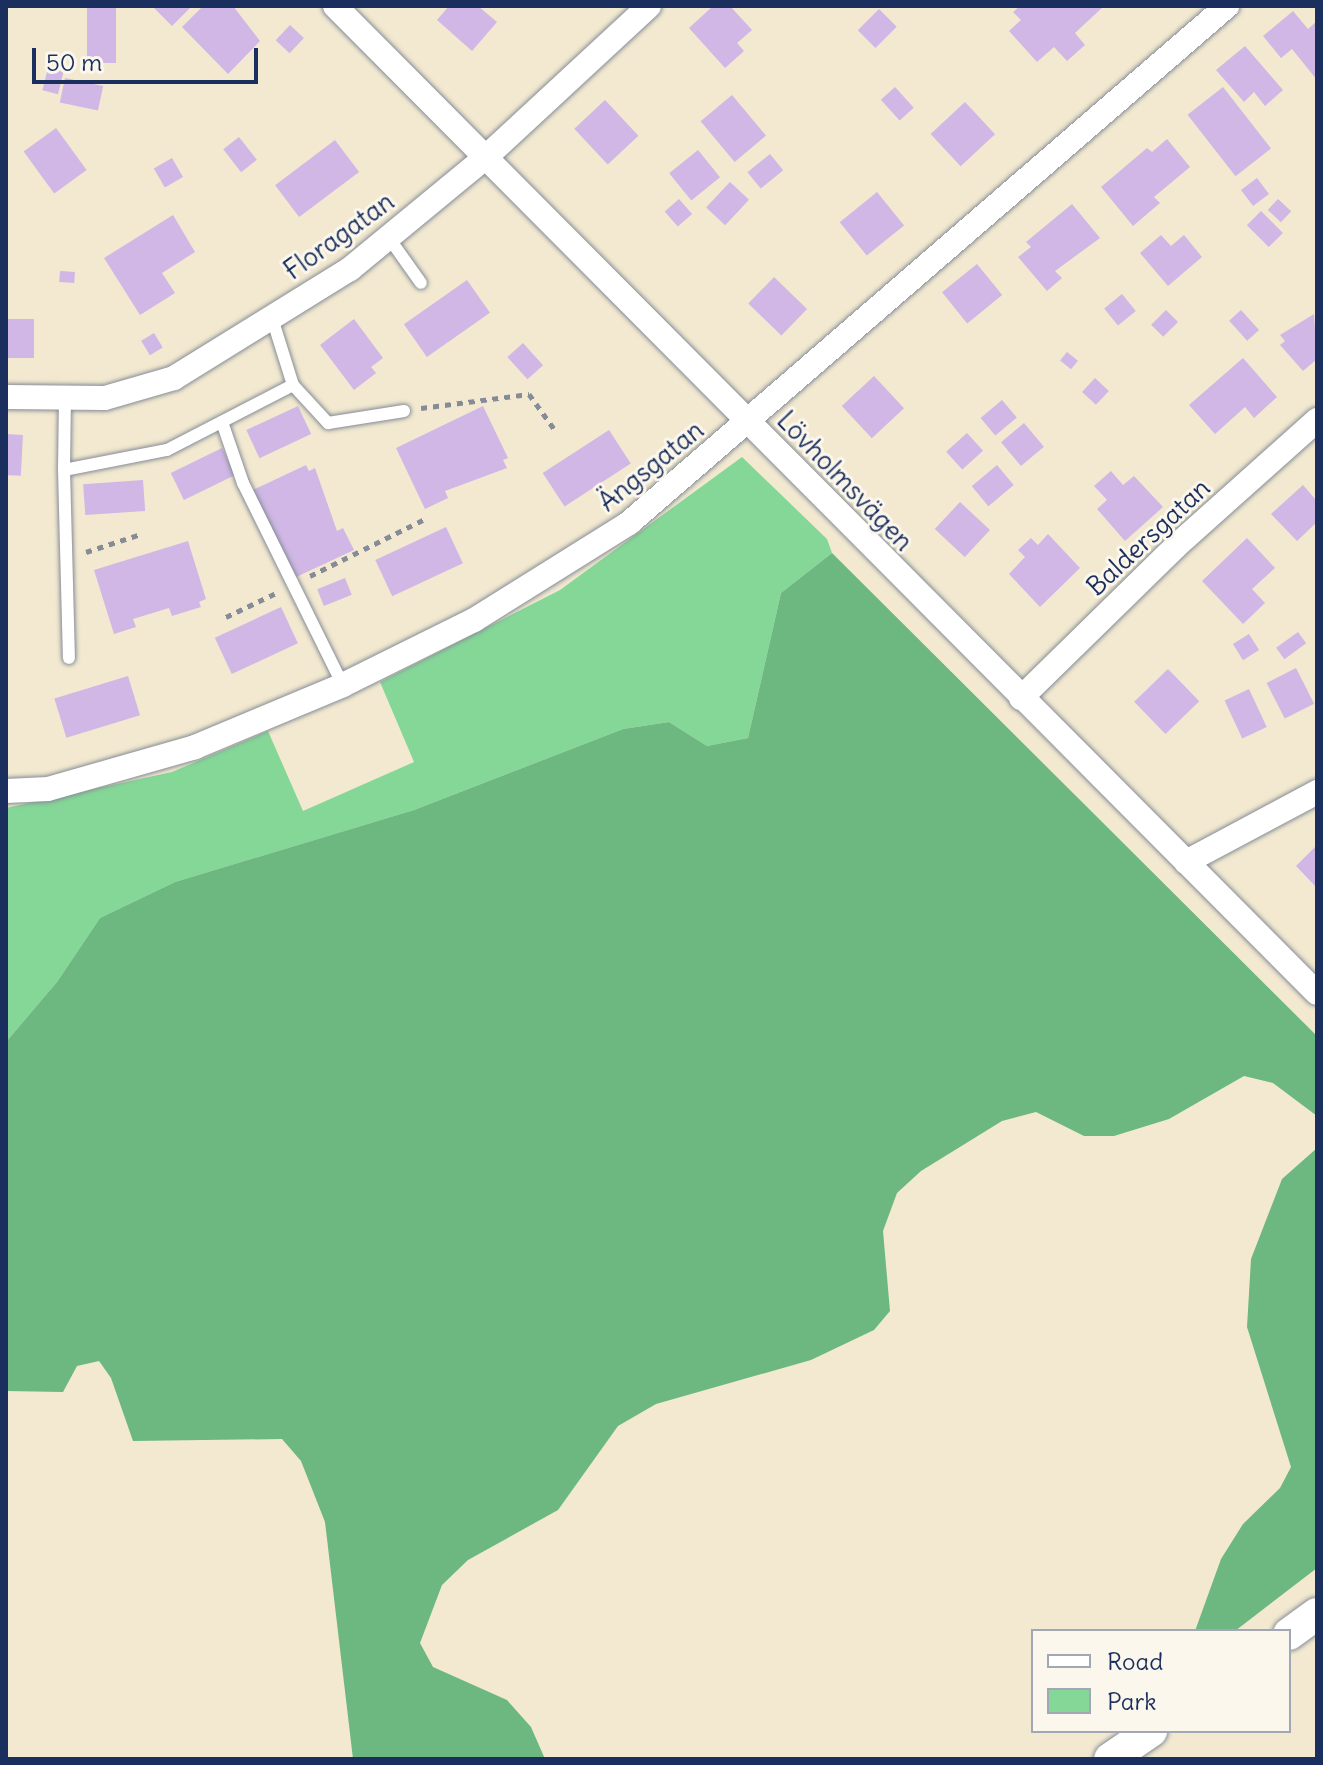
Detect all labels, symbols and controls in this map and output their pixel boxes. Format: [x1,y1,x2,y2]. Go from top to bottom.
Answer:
scale bar [36,32,262,82]
text: 50 m [46,47,102,77]
street label: Floragatan [278,186,400,286]
street label: Lövholmsvägen [771,405,919,557]
street label: Ängsgatan [592,414,710,518]
street label: Baldersgatan [1080,472,1216,602]
legend [1031,1629,1291,1733]
text: Road [1107,1646,1163,1676]
text: Park [1107,1686,1157,1716]

